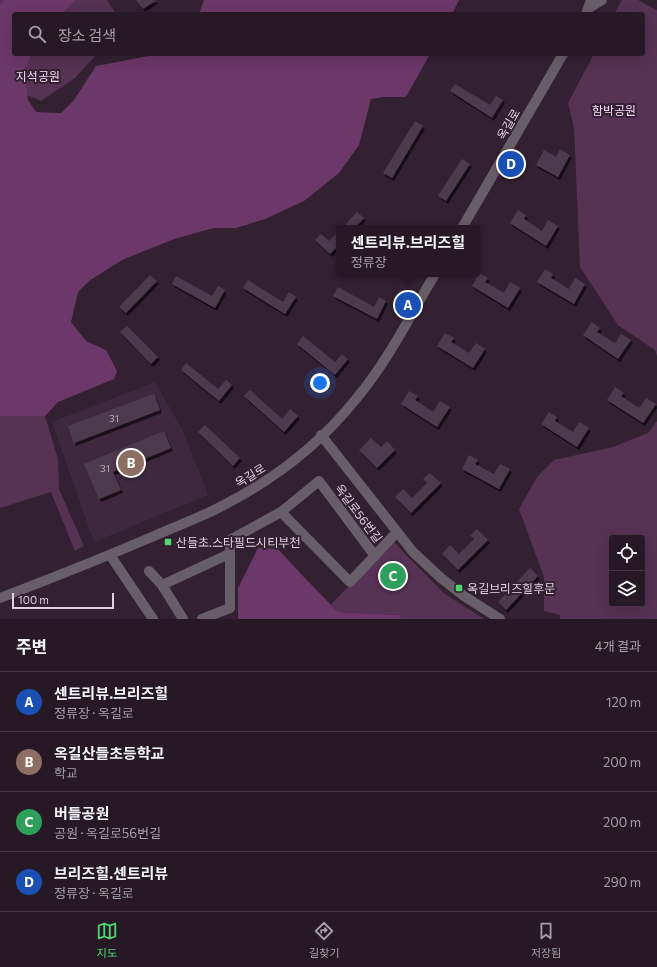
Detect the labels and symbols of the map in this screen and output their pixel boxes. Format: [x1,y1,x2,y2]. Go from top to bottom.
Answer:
park label: 지석공원 [16,69,60,83]
park label: 함박공원 [592,103,636,117]
street label: 옥길로 [494,106,522,142]
pin: D [498,149,524,179]
pin: A [395,290,421,320]
your location [310,373,330,393]
house number: 31 [109,412,119,424]
pin: B [118,448,144,478]
street label: 옥길로 [232,460,268,490]
house number: 31 [100,462,110,474]
street label: 옥길로56번길 [333,481,385,545]
place label: 산들초.스타필드시티부천 [176,535,300,549]
marker: 산들초.스타필드시티부천 [163,537,173,547]
pin: C [380,561,406,591]
place label: 옥길브리즈힐후문 [467,581,555,595]
marker: 옥길브리즈힐후문 [454,583,464,593]
scale bar [12,591,114,610]

